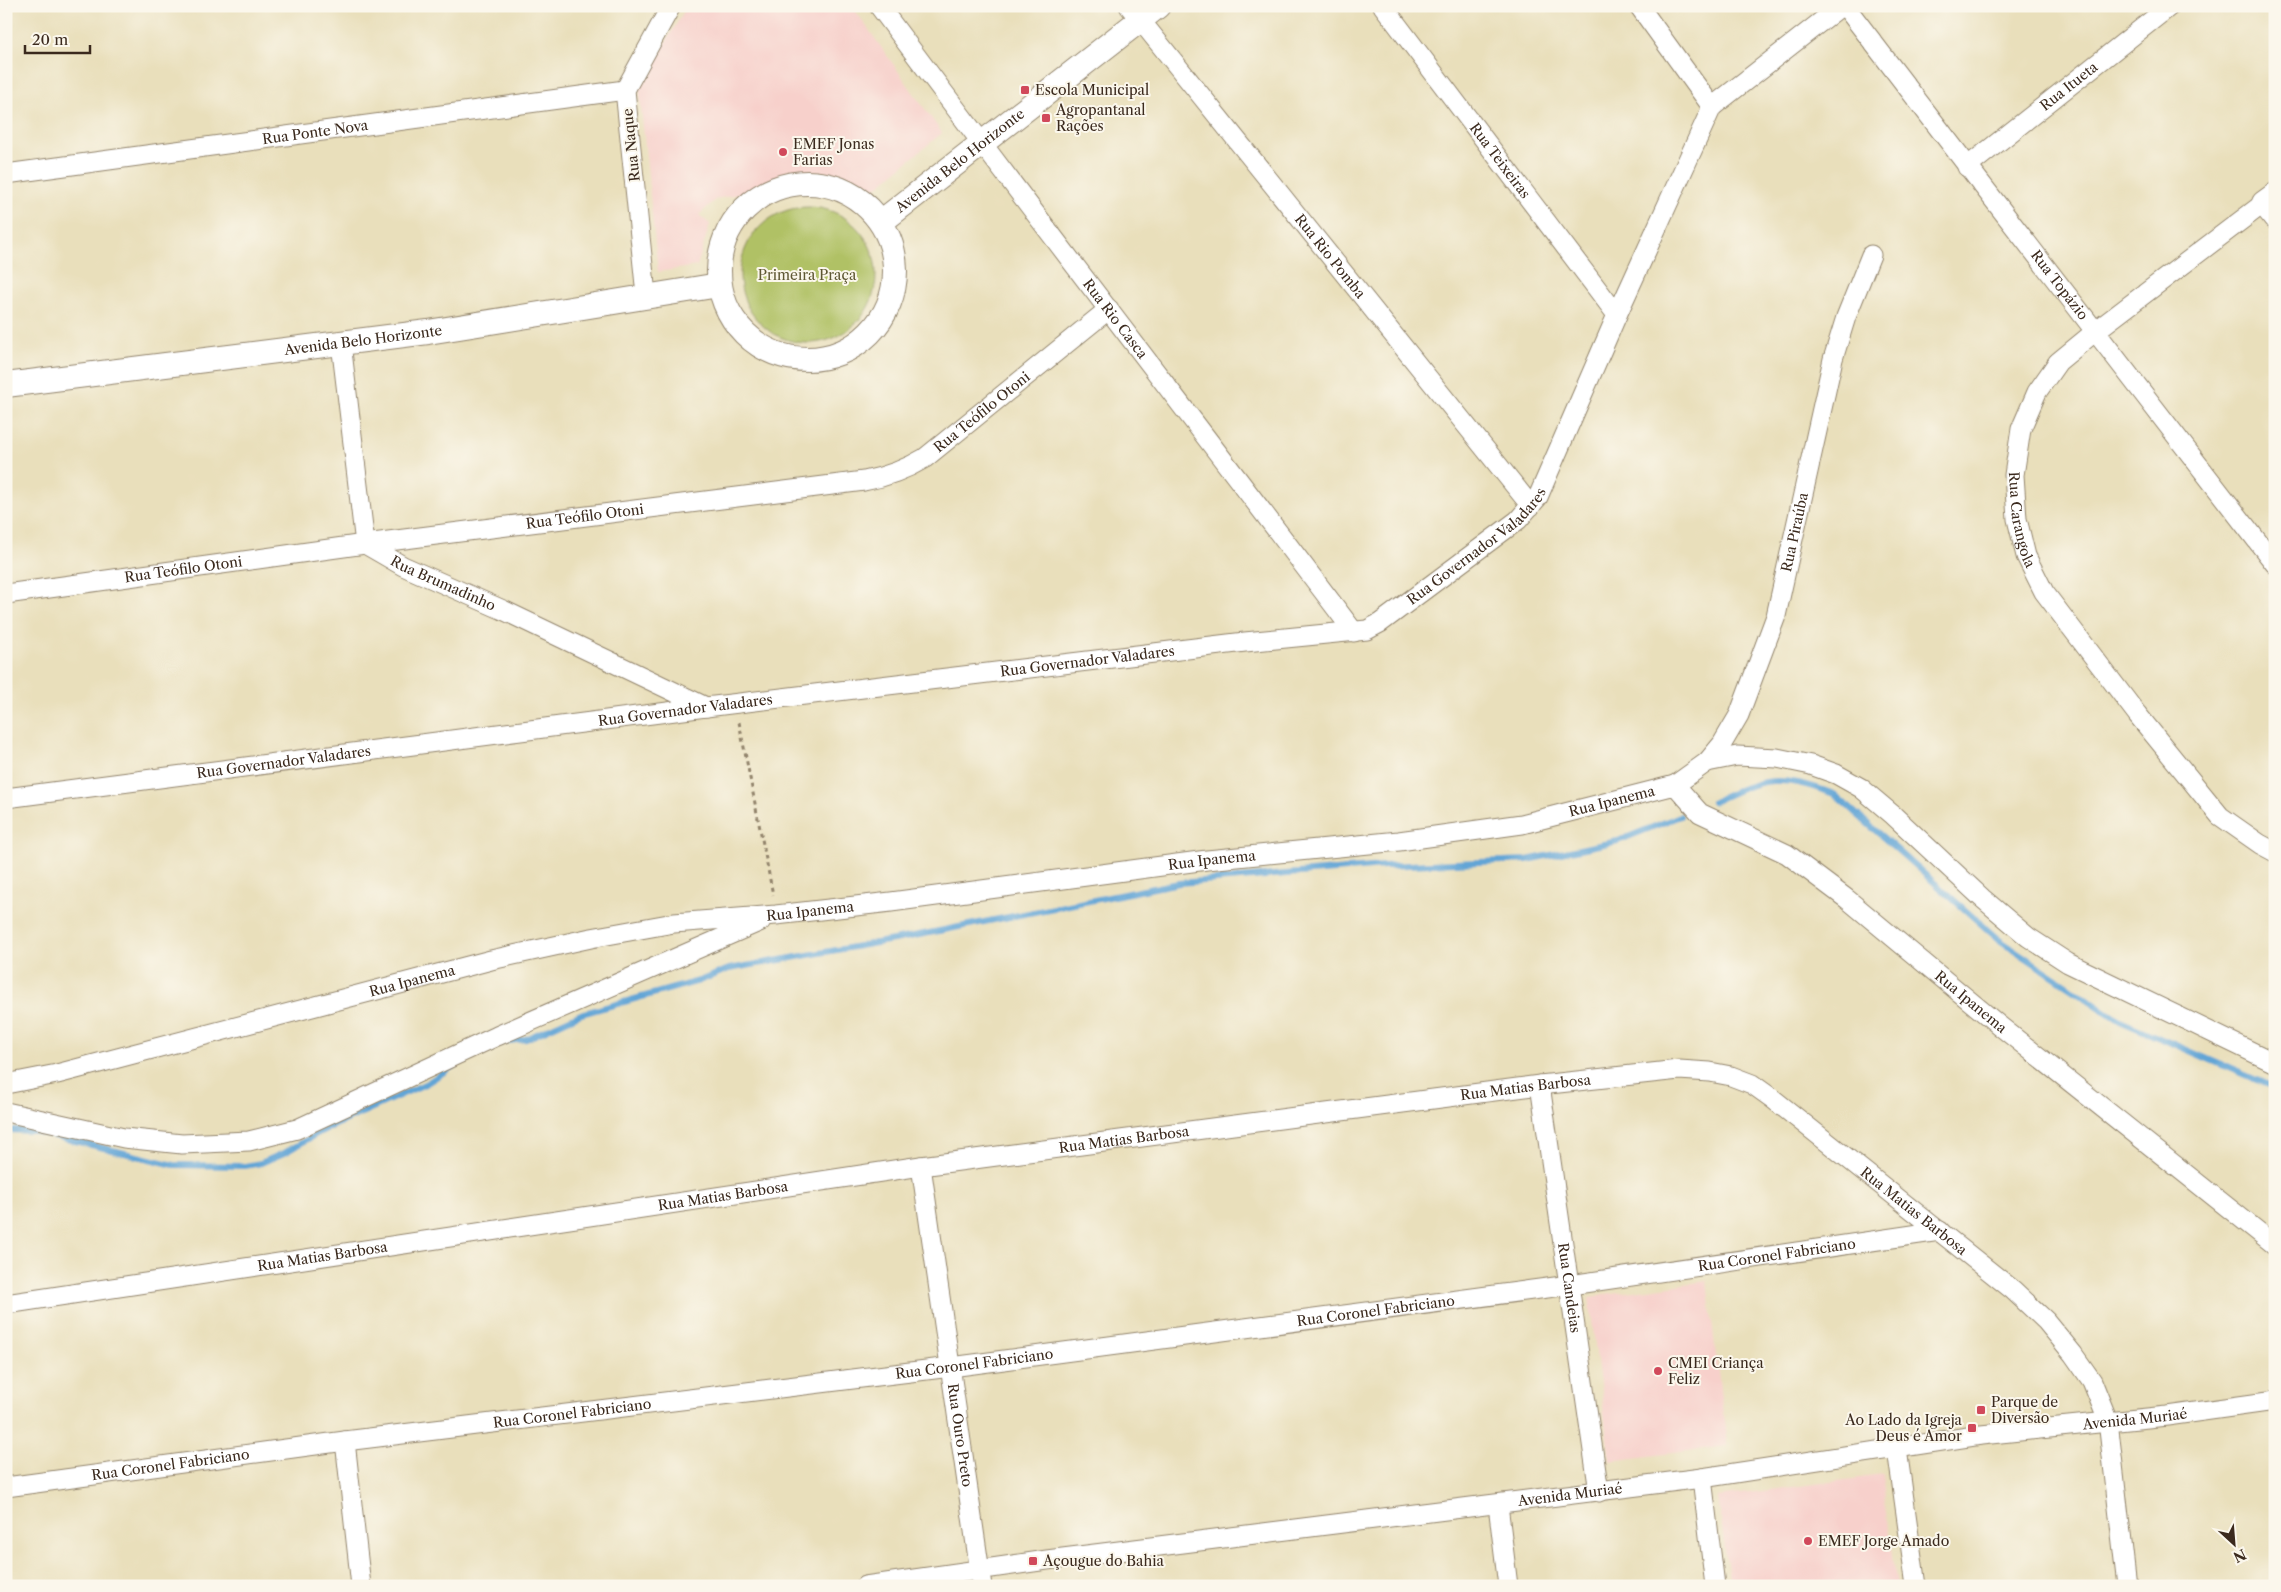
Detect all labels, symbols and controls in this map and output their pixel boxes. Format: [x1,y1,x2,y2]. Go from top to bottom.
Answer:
scale bar [25,22,90,54]
text: 20 m [32,30,68,49]
street label: Rua Itueta [2036,57,2102,115]
place label: Escola Municipal [1035,81,1149,99]
marker: Escola Municipal [1019,84,1031,96]
place label: Agropantanal Rações [1055,101,1145,135]
street label: Avenida Belo Horizonte [891,104,1028,217]
street label: Rua Naque [618,107,644,182]
marker: Agropantanal Rações [1040,112,1052,124]
street label: Rua Ponte Nova [261,116,370,148]
street label: Rua Teixeiras [1466,119,1534,202]
place label: EMEF Jonas Farias [793,135,874,169]
marker: EMEF Jonas Farias [777,146,789,158]
street label: Rua Rio Pomba [1291,210,1370,302]
street label: Rua Topázio [2027,247,2092,323]
park label: Primeira Praça [758,266,857,284]
street label: Rua Rio Casca [1079,275,1152,363]
street label: Avenida Belo Horizonte [282,321,444,359]
street label: Rua Teófilo Otoni [930,368,1033,456]
street label: Rua Carangola [2005,471,2040,571]
street label: Rua Governador Valadares [1403,485,1550,609]
street label: Rua Piraúba [1777,490,1812,574]
street label: Rua Teófilo Otoni [525,500,645,533]
street label: Rua Teófilo Otoni [123,552,243,586]
street label: Rua Brumadinho [387,552,499,615]
street label: Rua Governador Valadares [999,642,1176,680]
street label: Rua Governador Valadares [597,690,774,730]
street label: Rua Governador Valadares [195,742,372,782]
street label: Rua Ipanema [1567,781,1657,821]
street label: Rua Ipanema [1167,846,1257,874]
street label: Rua Ipanema [766,897,855,925]
street label: Rua Ipanema [367,961,457,1001]
street label: Rua Ipanema [1931,967,2011,1037]
street label: Rua Matias Barbosa [1459,1071,1592,1104]
street label: Rua Matias Barbosa [1058,1122,1191,1157]
street label: Rua Matias Barbosa [1857,1163,1971,1259]
street label: Rua Matias Barbosa [657,1177,790,1215]
street label: Rua Coronel Fabriciano [1697,1234,1857,1275]
street label: Rua Matias Barbosa [256,1237,389,1275]
street label: Rua Candeias [1554,1242,1585,1334]
street label: Rua Coronel Fabriciano [1296,1291,1456,1330]
street label: Rua Coronel Fabriciano [894,1345,1054,1383]
place label: CMEI Criança Feliz [1668,1354,1764,1388]
marker: CMEI Criança Feliz [1652,1365,1664,1377]
street label: Rua Ouro Preto [944,1382,977,1488]
place label: Parque de Diversão [1991,1393,2058,1427]
street label: Rua Coronel Fabriciano [492,1395,652,1432]
marker: Parque de Diversão [1975,1404,1987,1416]
street label: Avenida Muriaé [2081,1404,2188,1434]
place label: Ao Lado da Igreja Deus é Amor [1844,1411,1963,1445]
marker: Ao Lado da Igreja Deus é Amor [1966,1422,1978,1434]
street label: Rua Coronel Fabriciano [90,1445,251,1484]
street label: Avenida Muriaé [1516,1479,1623,1510]
north arrow [2208,1520,2258,1570]
place label: EMEF Jorge Amado [1818,1532,1949,1550]
marker: EMEF Jorge Amado [1802,1535,1814,1547]
text: N [2230,1545,2249,1566]
place label: Açougue do Bahia [1042,1552,1164,1570]
marker: Açougue do Bahia [1027,1555,1039,1567]

